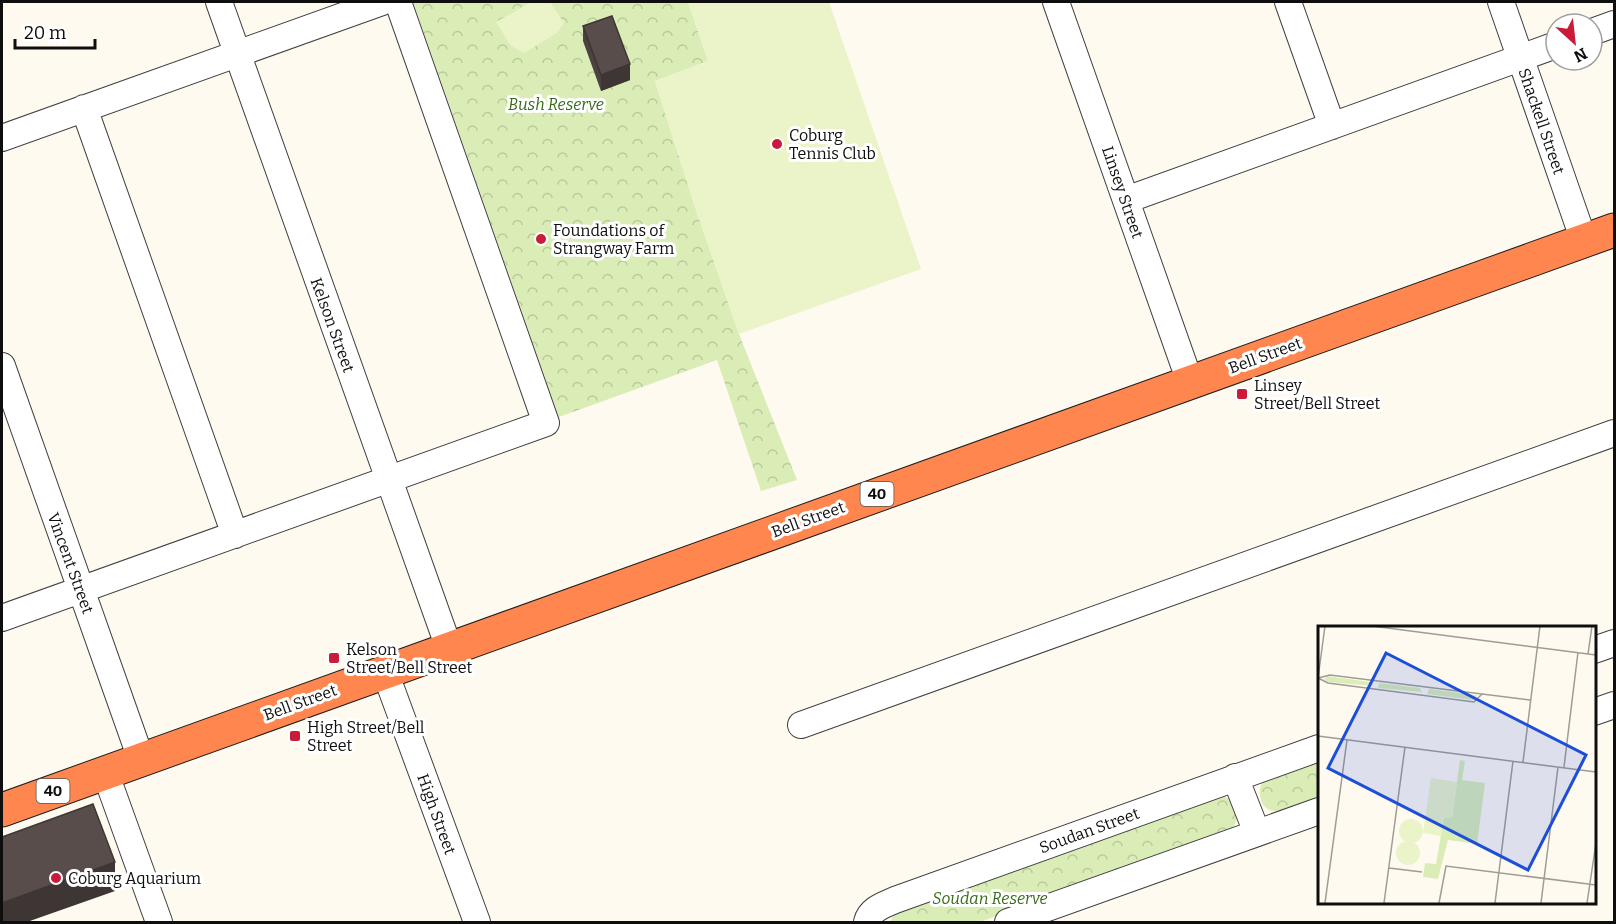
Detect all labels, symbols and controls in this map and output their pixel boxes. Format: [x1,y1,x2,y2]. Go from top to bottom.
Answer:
scale bar [15,12,94,50]
north arrow [1544,12,1604,72]
text: 20 m [24,22,66,44]
text: N [1571,44,1590,66]
street label: Shackell Street [1514,66,1569,177]
park label: Bush Reserve [508,95,604,114]
place label: Coburg Tennis Club [789,126,876,163]
marker: Coburg Tennis Club [770,137,784,151]
street label: Linsey Street [1098,144,1147,241]
place label: Foundations of Strangway Farm [553,221,674,258]
marker: Foundations of Strangway Farm [534,232,548,246]
street label: Kelson Street [307,275,359,375]
street label: Bell Street [1226,333,1305,377]
place label: Linsey Street/Bell Street [1254,376,1381,413]
marker: Linsey Street/Bell Street [1235,387,1249,401]
road number: 40 [860,482,894,506]
street label: Bell Street [769,497,848,541]
street label: Vincent Street [43,510,98,617]
inset map [1318,626,1595,903]
place label: Kelson Street/Bell Street [346,640,473,677]
marker: Kelson Street/Bell Street [327,651,341,665]
street label: Bell Street [261,680,340,724]
place label: High Street/Bell Street [307,718,425,755]
marker: High Street/Bell Street [288,729,302,743]
street label: High Street [413,771,460,857]
road number: 40 [36,779,70,803]
street label: Soudan Street [1037,804,1142,857]
place label: Coburg Aquarium [68,869,201,888]
marker: Coburg Aquarium [49,871,63,885]
park label: Soudan Reserve [932,889,1048,908]

